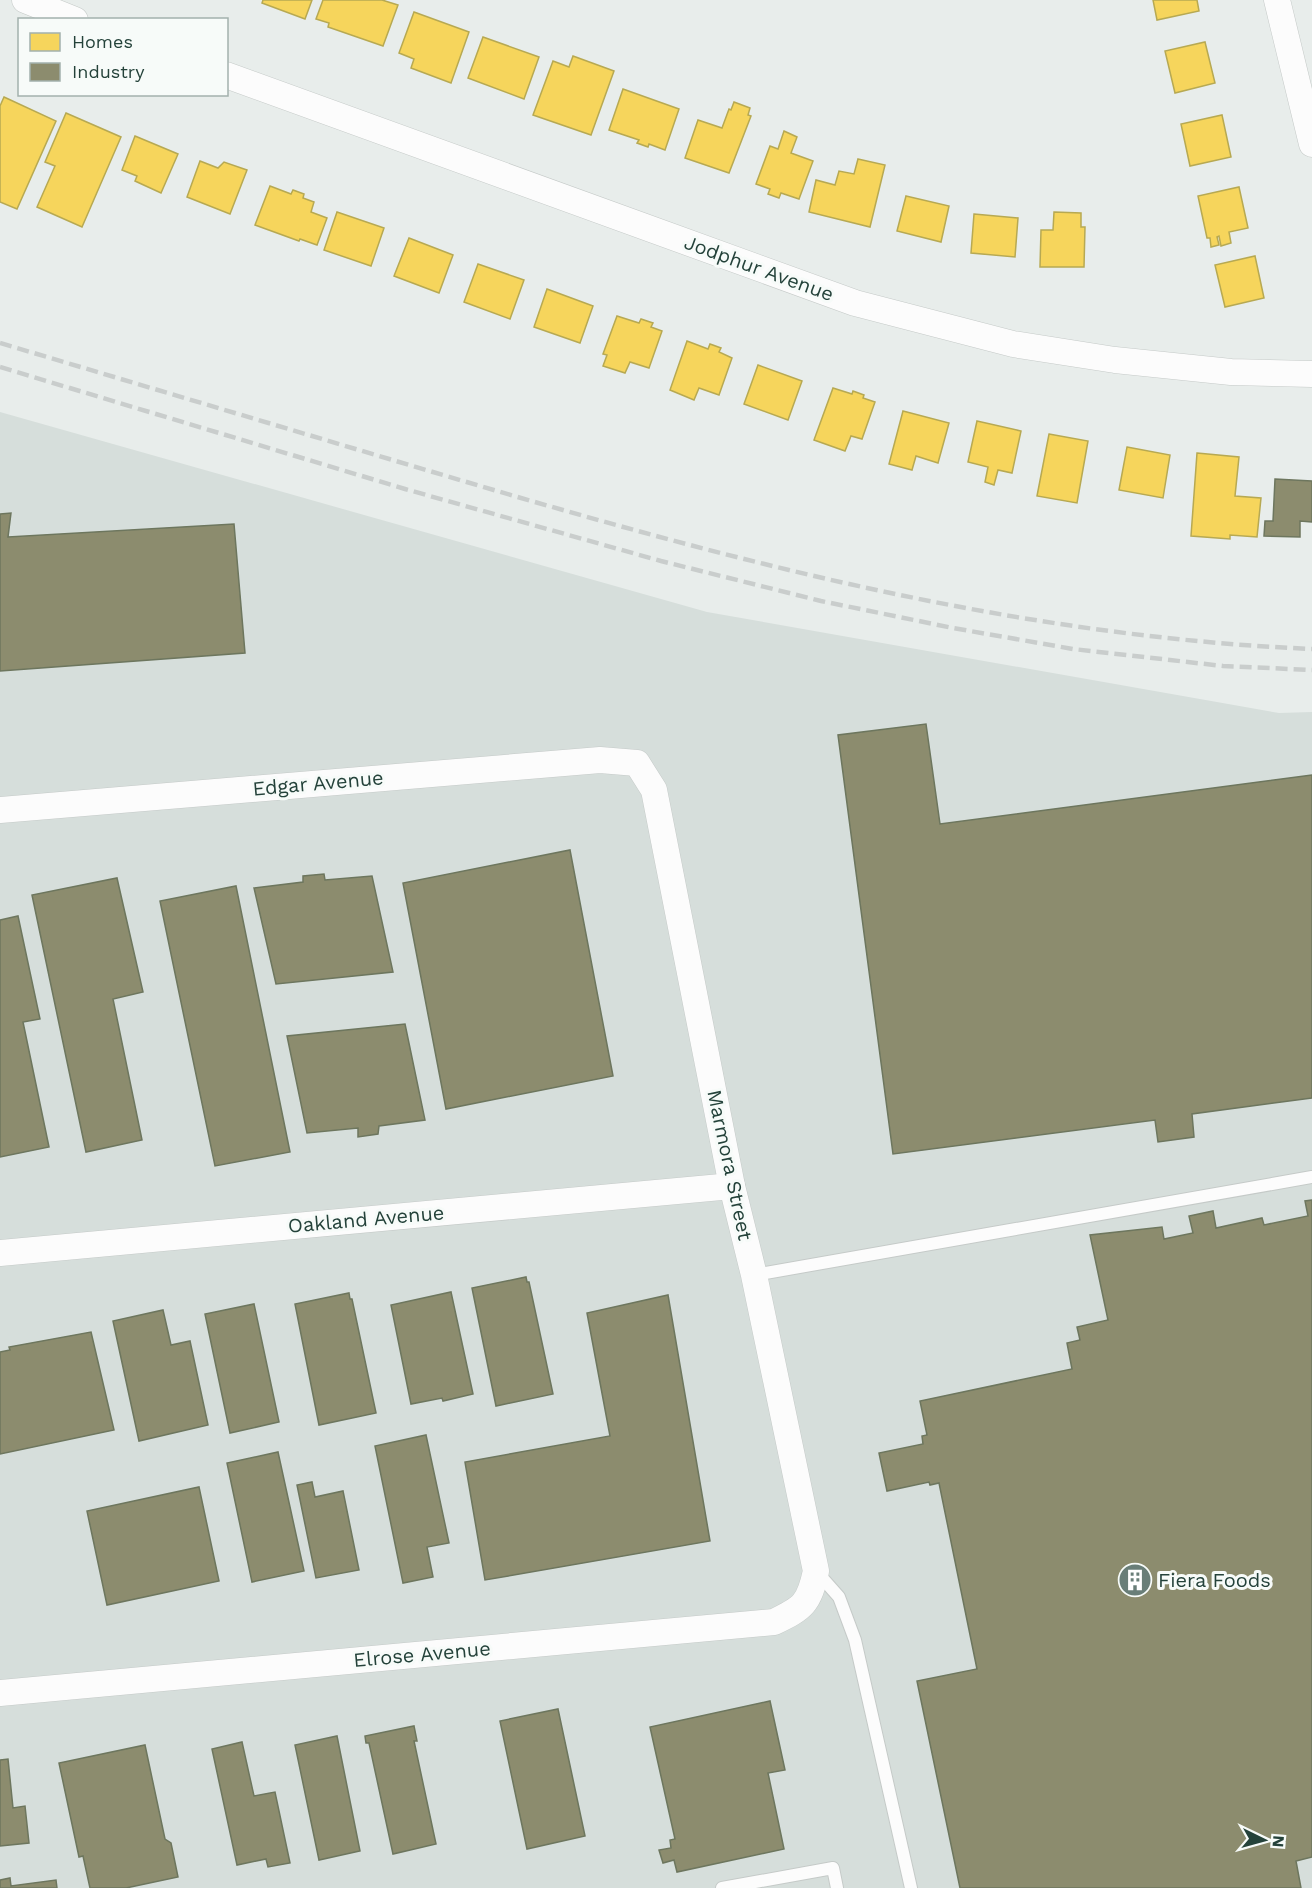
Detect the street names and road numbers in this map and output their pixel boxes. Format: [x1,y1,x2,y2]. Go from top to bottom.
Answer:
street label: Jodphur Avenue [681,230,837,306]
street label: Edgar Avenue [252,765,384,801]
street label: Marmora Street [702,1088,758,1243]
street label: Oakland Avenue [287,1200,445,1238]
street label: Elrose Avenue [352,1636,492,1672]

